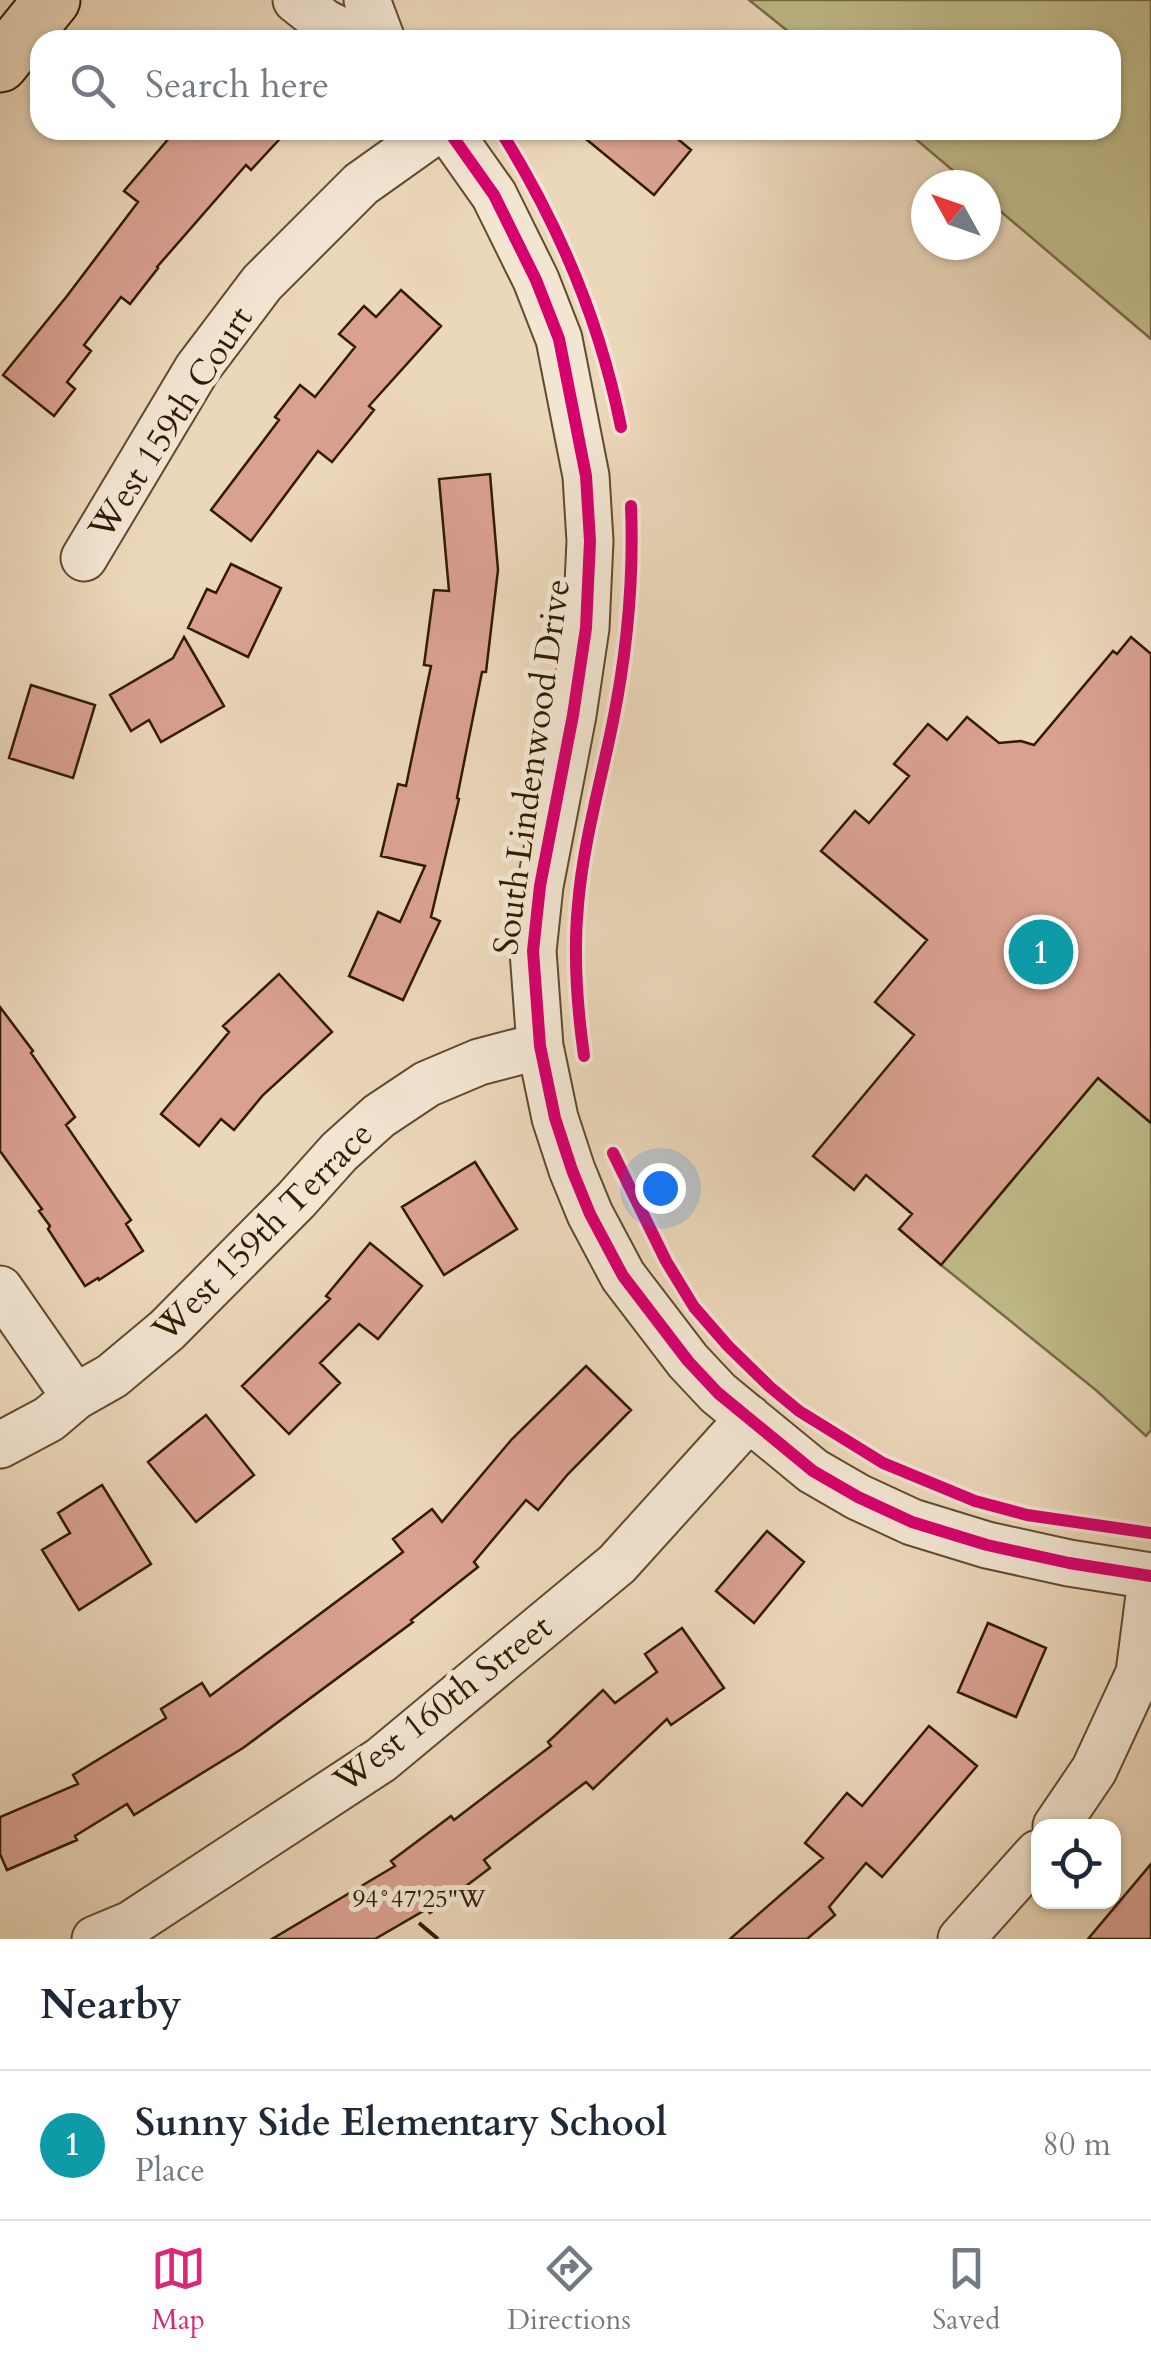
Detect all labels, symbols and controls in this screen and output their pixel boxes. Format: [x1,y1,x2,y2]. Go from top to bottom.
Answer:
search box [30,30,1121,140]
icon: search [65,58,120,113]
text: Search here [145,59,329,111]
north arrow [911,170,1001,260]
street label: West 159th Court [77,297,264,550]
street label: South Lindenwood Drive [482,576,582,958]
pin: 1 [1008,914,1074,990]
street label: West 159th Terrace [141,1111,384,1354]
your location [635,1163,686,1214]
street label: West 160th Street [323,1604,562,1805]
map controls [1031,1819,1121,1909]
button: locate [1031,1819,1121,1909]
text: 94°47'25"W [352,1882,486,1916]
text: Nearby [40,1976,182,2033]
text: Sunny Side Elementary School [135,2097,667,2149]
text: 1 [64,2123,81,2167]
text: 80 m [1043,2123,1111,2167]
text: Place [135,2149,205,2193]
tab: Map [151,2241,206,2339]
tab: Directions [507,2241,631,2339]
tab: Saved [932,2241,1000,2339]

